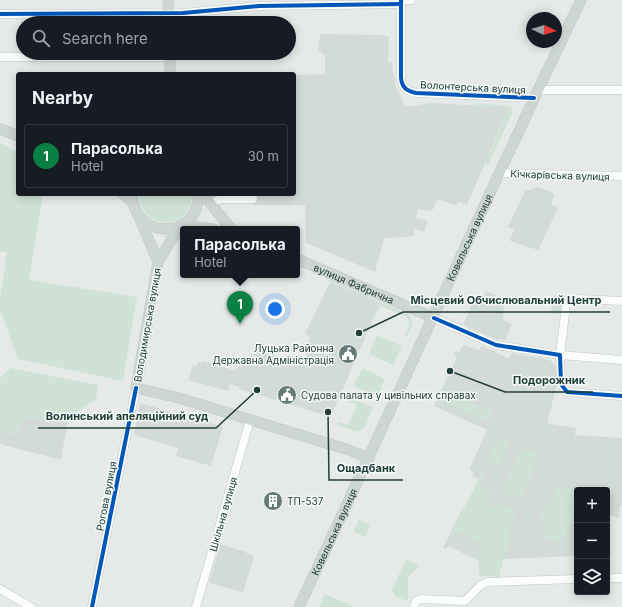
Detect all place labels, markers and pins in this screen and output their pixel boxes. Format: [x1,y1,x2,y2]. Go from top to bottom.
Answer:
callout: Місцевий Обчислювальний Центр [403,289,610,312]
pin: 1 [227,291,253,324]
place label: Луцька Районна Державна Адміністрація [212,342,334,366]
public building icon: Луцька Районна Державна Адміністрація [337,343,359,365]
callout: Подорожник [505,369,593,392]
public building icon: Судова палата у цивільних справах [276,384,298,406]
place label: Судова палата у цивільних справах [301,389,476,401]
callout: Волинський апеляційний суд [38,405,216,428]
callout: Ощадбанк [329,457,403,480]
building icon: ТП-537 [262,490,284,512]
place label: ТП-537 [287,495,324,507]

